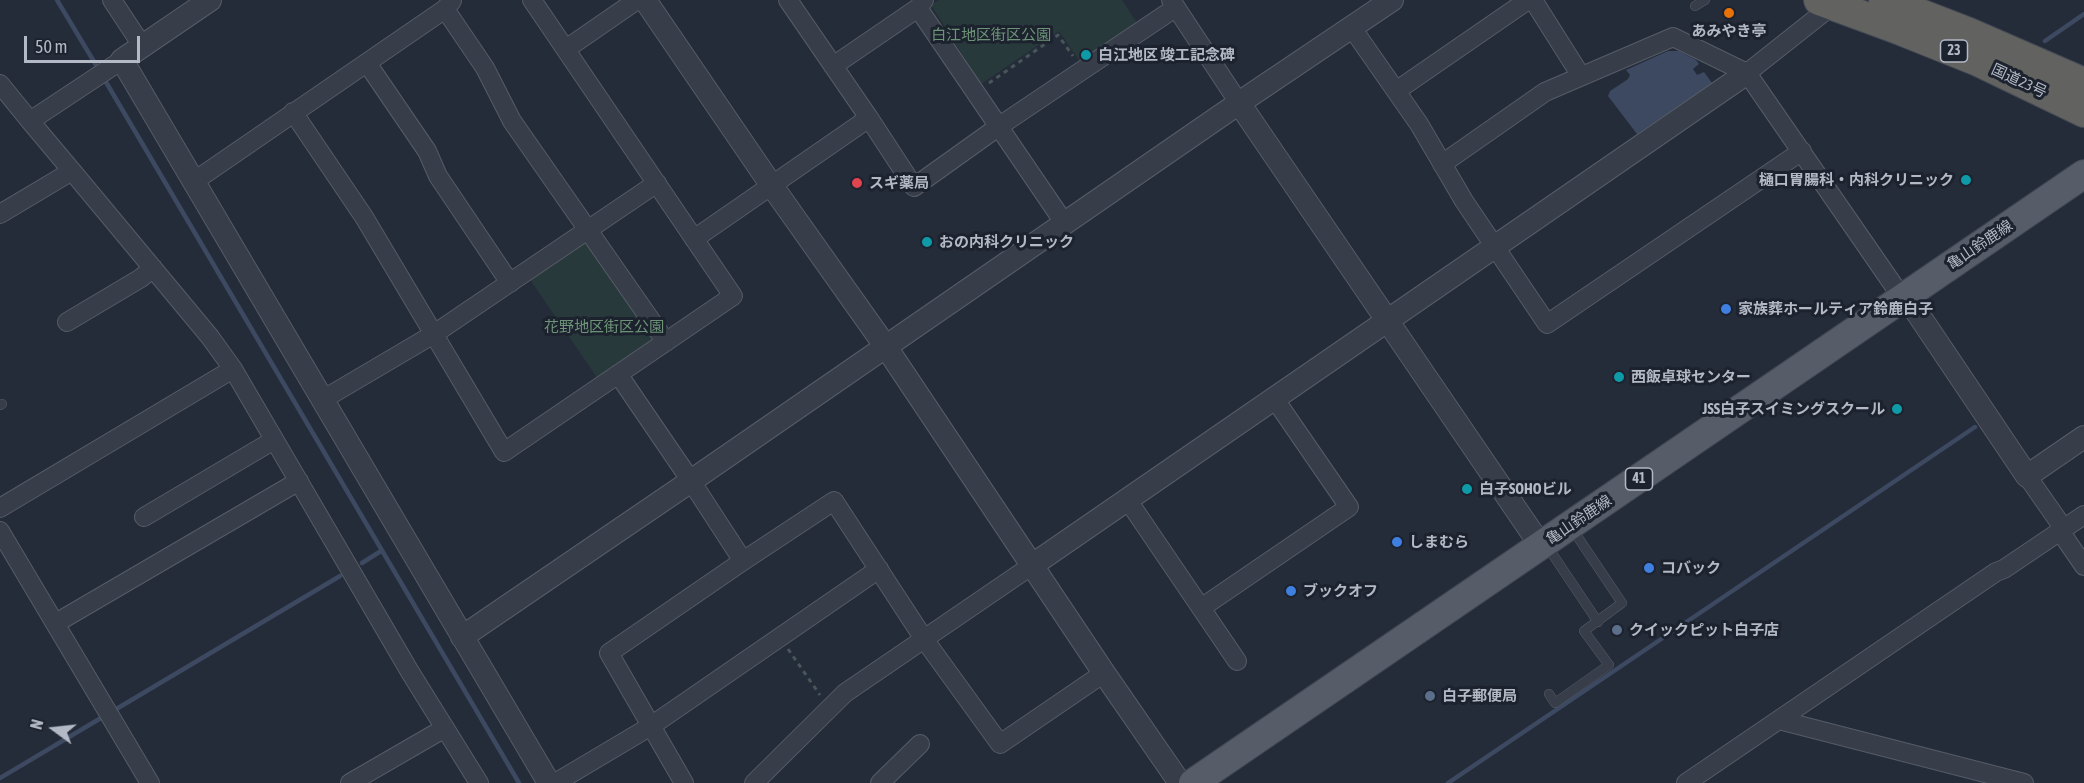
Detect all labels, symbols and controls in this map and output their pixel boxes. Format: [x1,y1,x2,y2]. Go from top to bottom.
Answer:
marker: あみやき亭 [1722,6,1736,20]
place label: あみやき亭 [1692,22,1766,40]
scale bar [27,24,142,62]
park label: 白江地区街区公園 [931,26,1051,44]
text: 50 m [35,36,67,57]
road number: 23 [1940,40,1968,62]
place label: 白江地区 竣工記念碑 [1098,46,1235,64]
marker: 白江地区 竣工記念碑 [1079,48,1093,62]
street label: 国道23号 [1988,60,2050,102]
place label: 樋口胃腸科・内科クリニック [1759,171,1954,189]
marker: 樋口胃腸科・内科クリニック [1959,173,1973,187]
place label: スギ薬局 [869,174,929,192]
marker: スギ薬局 [850,176,864,190]
street label: 亀山鈴鹿線 [1944,217,2016,273]
place label: おの内科クリニック [939,233,1074,251]
marker: おの内科クリニック [920,235,934,249]
place label: 家族葬ホールティア鈴鹿白子 [1738,300,1933,318]
marker: 家族葬ホールティア鈴鹿白子 [1719,302,1733,316]
park label: 花野地区街区公園 [544,318,664,336]
place label: 西飯卓球センター [1631,368,1751,386]
marker: 西飯卓球センター [1612,370,1626,384]
place label: JSS白子スイミングスクール [1703,400,1885,418]
marker: JSS白子スイミングスクール [1890,402,1904,416]
road number: 41 [1626,468,1652,490]
place label: 白子SOHOビル [1479,480,1572,498]
marker: 白子SOHOビル [1460,482,1474,496]
street label: 亀山鈴鹿線 [1543,492,1615,548]
place label: しまむら [1409,533,1469,551]
marker: しまむら [1390,535,1404,549]
place label: コバック [1661,559,1721,577]
marker: コバック [1642,561,1656,575]
place label: ブックオフ [1303,582,1378,600]
marker: ブックオフ [1284,584,1298,598]
place label: クイックピット白子店 [1629,621,1779,639]
marker: クイックピット白子店 [1610,623,1624,637]
place label: 白子郵便局 [1442,687,1517,705]
marker: 白子郵便局 [1423,689,1437,703]
north arrow [24,699,84,759]
text: N [27,717,47,731]

